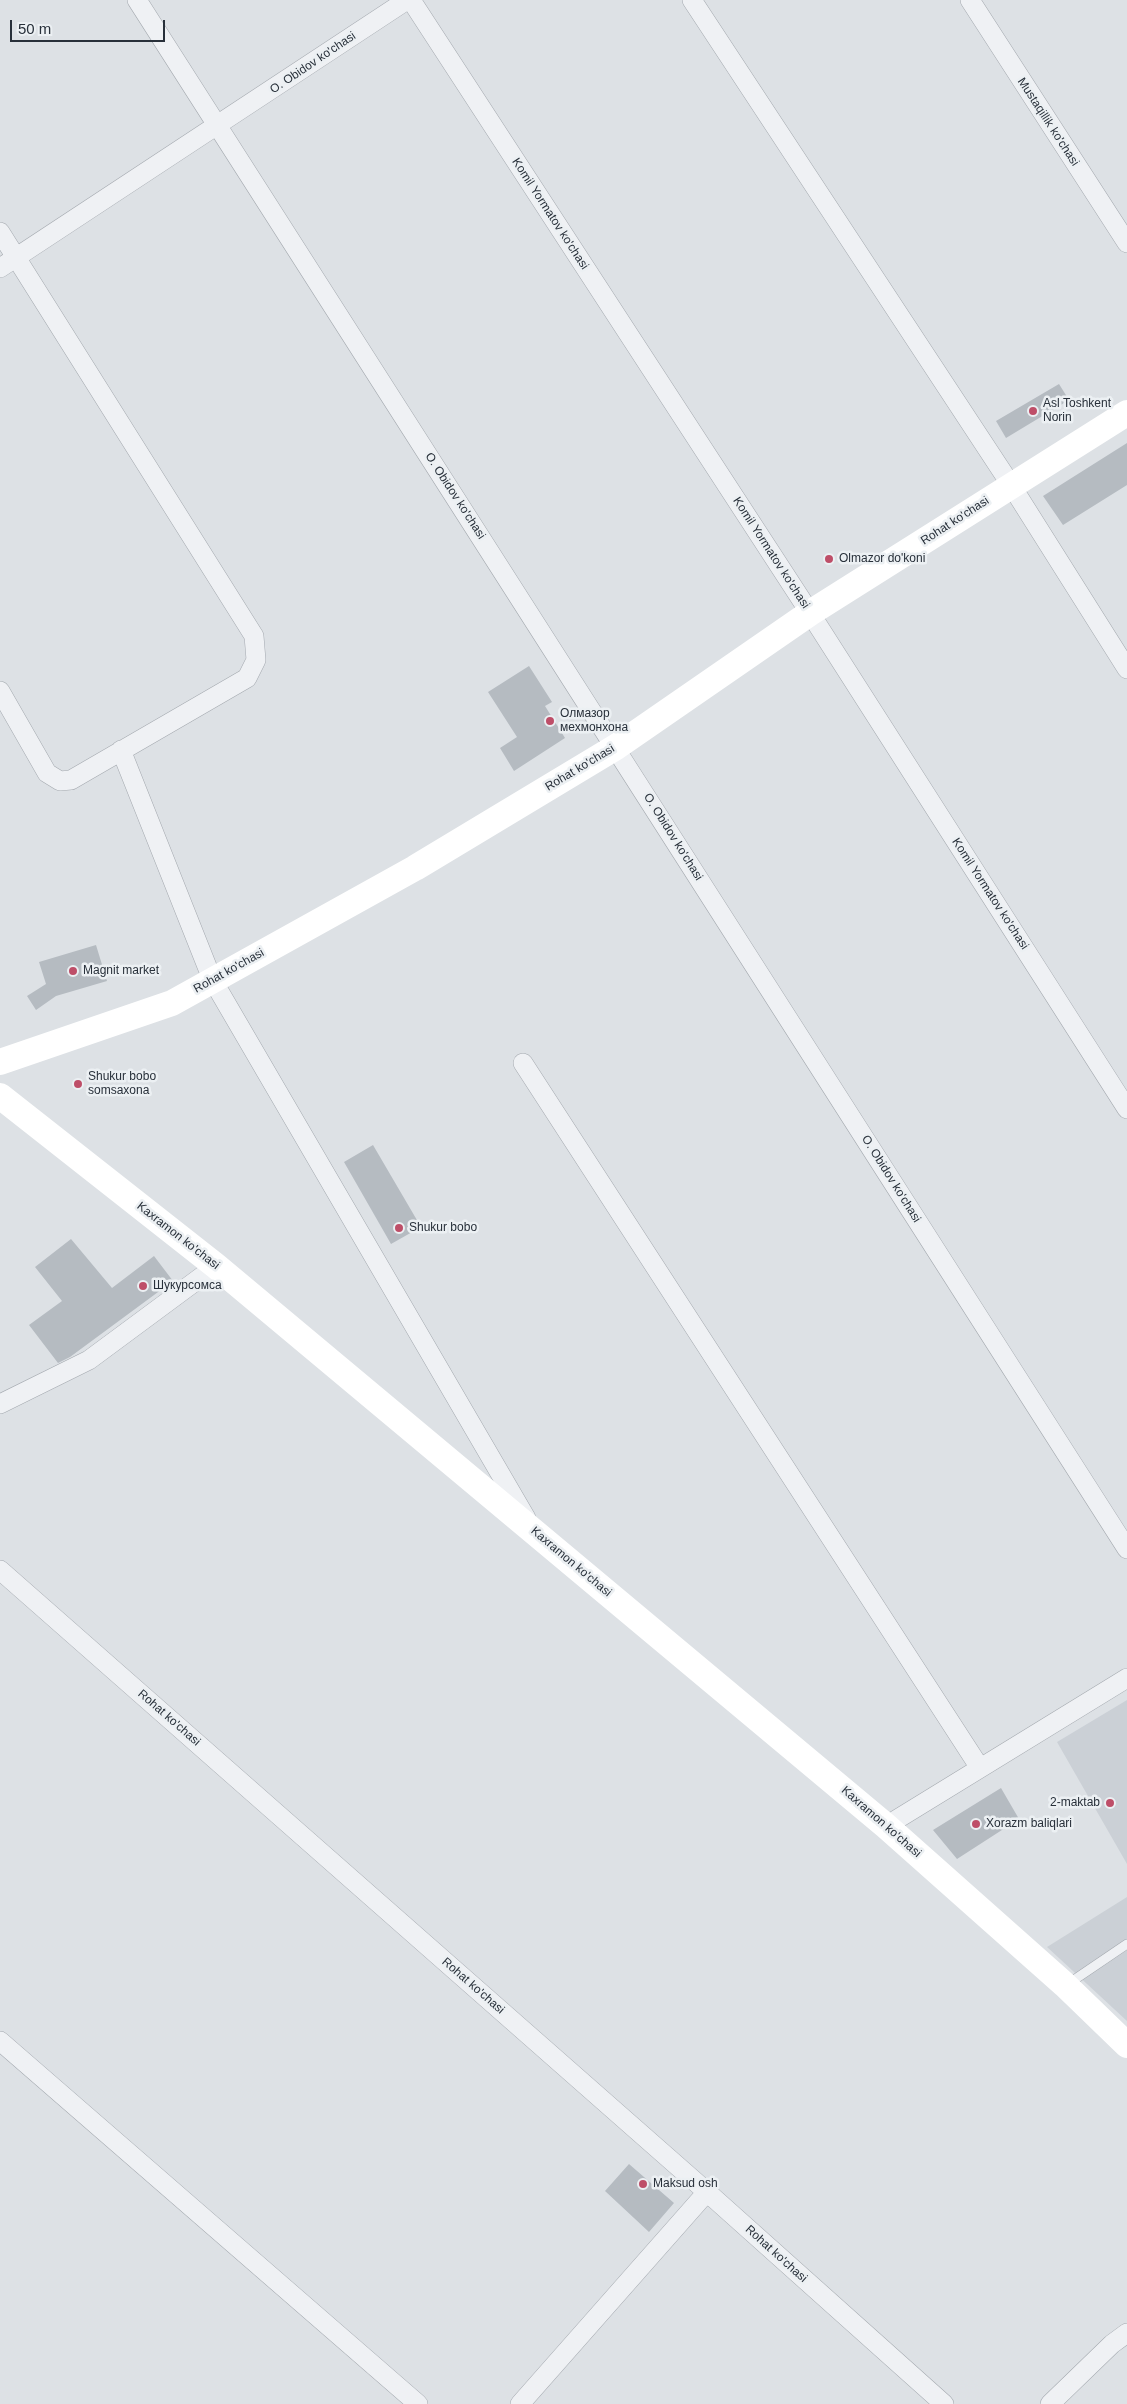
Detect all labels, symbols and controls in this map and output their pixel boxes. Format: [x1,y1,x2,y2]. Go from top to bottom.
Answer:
scale bar [12,10,168,42]
text: 50 m [18,20,51,37]
street label: O. Obidov ko'chasi [267,29,359,97]
street label: Mustaqillik ko'chasi [1014,75,1082,169]
street label: Komil Yormatov ko'chasi [509,156,591,272]
place label: Asl Toshkent Norin [1043,397,1111,425]
marker: Asl Toshkent Norin [1027,405,1039,417]
street label: O. Obidov ko'chasi [422,450,488,542]
street label: Rohat ko'chasi [918,494,992,548]
street label: Komil Yormatov ko'chasi [730,495,812,611]
place label: Olmazor do'koni [839,552,925,566]
marker: Olmazor do'koni [823,553,835,565]
place label: Олмазор мехмонхона [560,707,628,735]
marker: Олмазор мехмонхона [544,715,556,727]
street label: Rohat ko'chasi [543,742,617,794]
street label: O. Obidov ko'chasi [640,791,706,883]
street label: Komil Yormatov ko'chasi [949,836,1031,952]
street label: Rohat ko'chasi [191,946,267,996]
place label: Magnit market [83,964,159,978]
marker: Magnit market [67,965,79,977]
place label: Shukur bobo somsaxona [88,1070,156,1098]
marker: Shukur bobo somsaxona [72,1078,84,1090]
street label: O. Obidov ko'chasi [858,1133,924,1225]
street label: Kaxramon ko'chasi [134,1199,222,1273]
place label: Shukur bobo [409,1221,477,1235]
marker: Shukur bobo [393,1222,405,1234]
place label: Шукурсомса [153,1279,222,1293]
marker: Шукурсомса [137,1280,149,1292]
street label: Kaxramon ko'chasi [528,1524,614,1600]
street label: Rohat ko'chasi [135,1687,203,1749]
street label: Kaxramon ko'chasi [838,1783,924,1861]
place label: 2-maktab [1050,1796,1100,1810]
marker: 2-maktab [1104,1797,1116,1809]
place label: Xorazm baliqlari [986,1817,1072,1831]
marker: Xorazm baliqlari [970,1818,982,1830]
street label: Rohat ko'chasi [439,1955,507,2017]
place label: Maksud osh [653,2177,718,2191]
marker: Maksud osh [637,2178,649,2190]
street label: Rohat ko'chasi [742,2222,810,2286]

